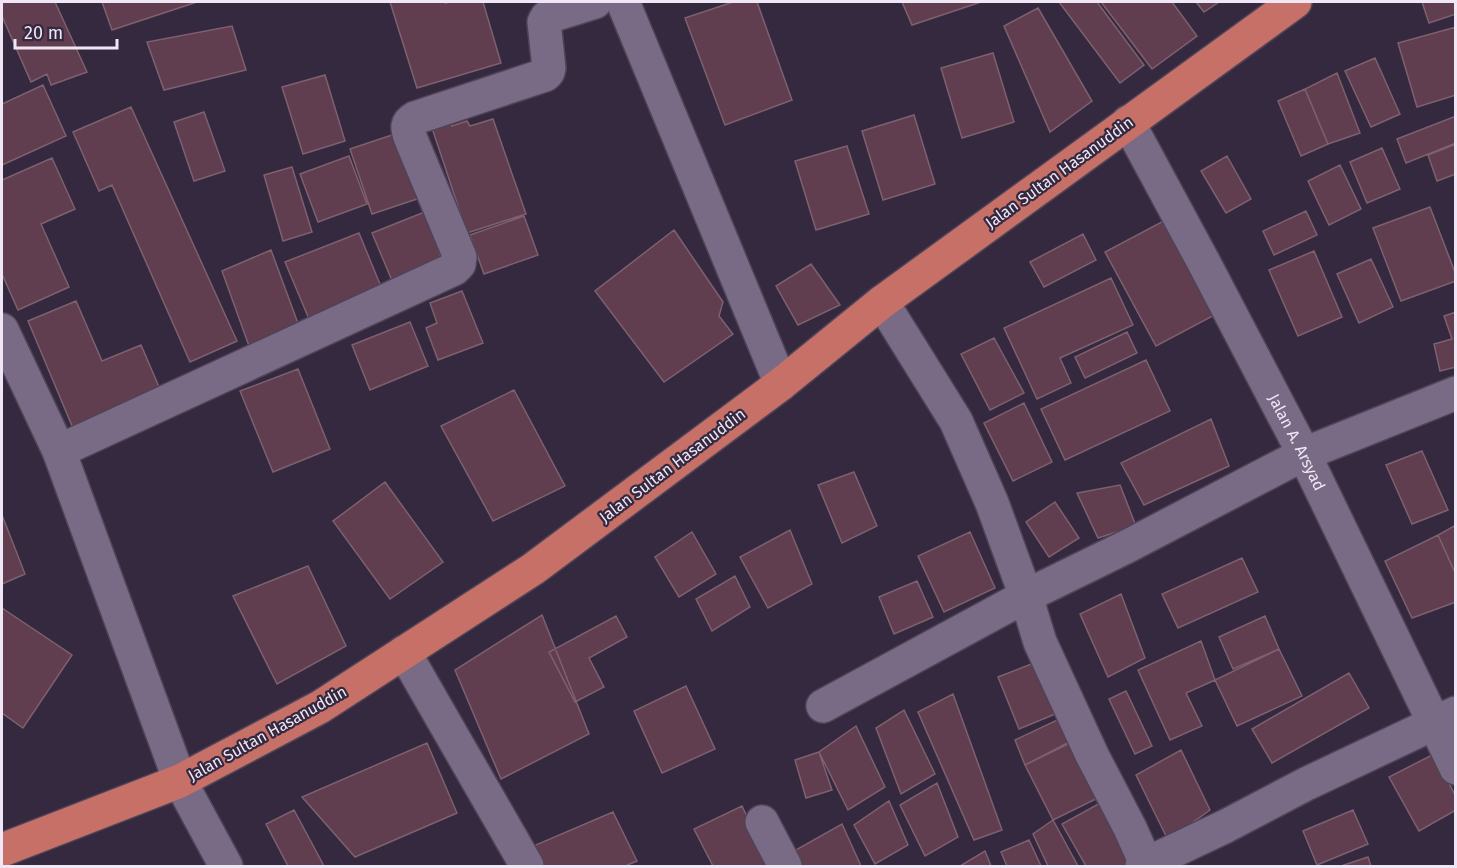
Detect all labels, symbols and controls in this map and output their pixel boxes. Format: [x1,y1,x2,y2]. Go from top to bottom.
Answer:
scale bar [15,12,117,50]
text: 20 m [24,22,63,44]
street label: Jalan Sultan Hasanuddin [982,112,1137,232]
street label: Jalan A. Arsyad [1264,391,1329,494]
street label: Jalan Sultan Hasanuddin [595,404,749,527]
street label: Jalan Sultan Hasanuddin [185,682,350,785]

